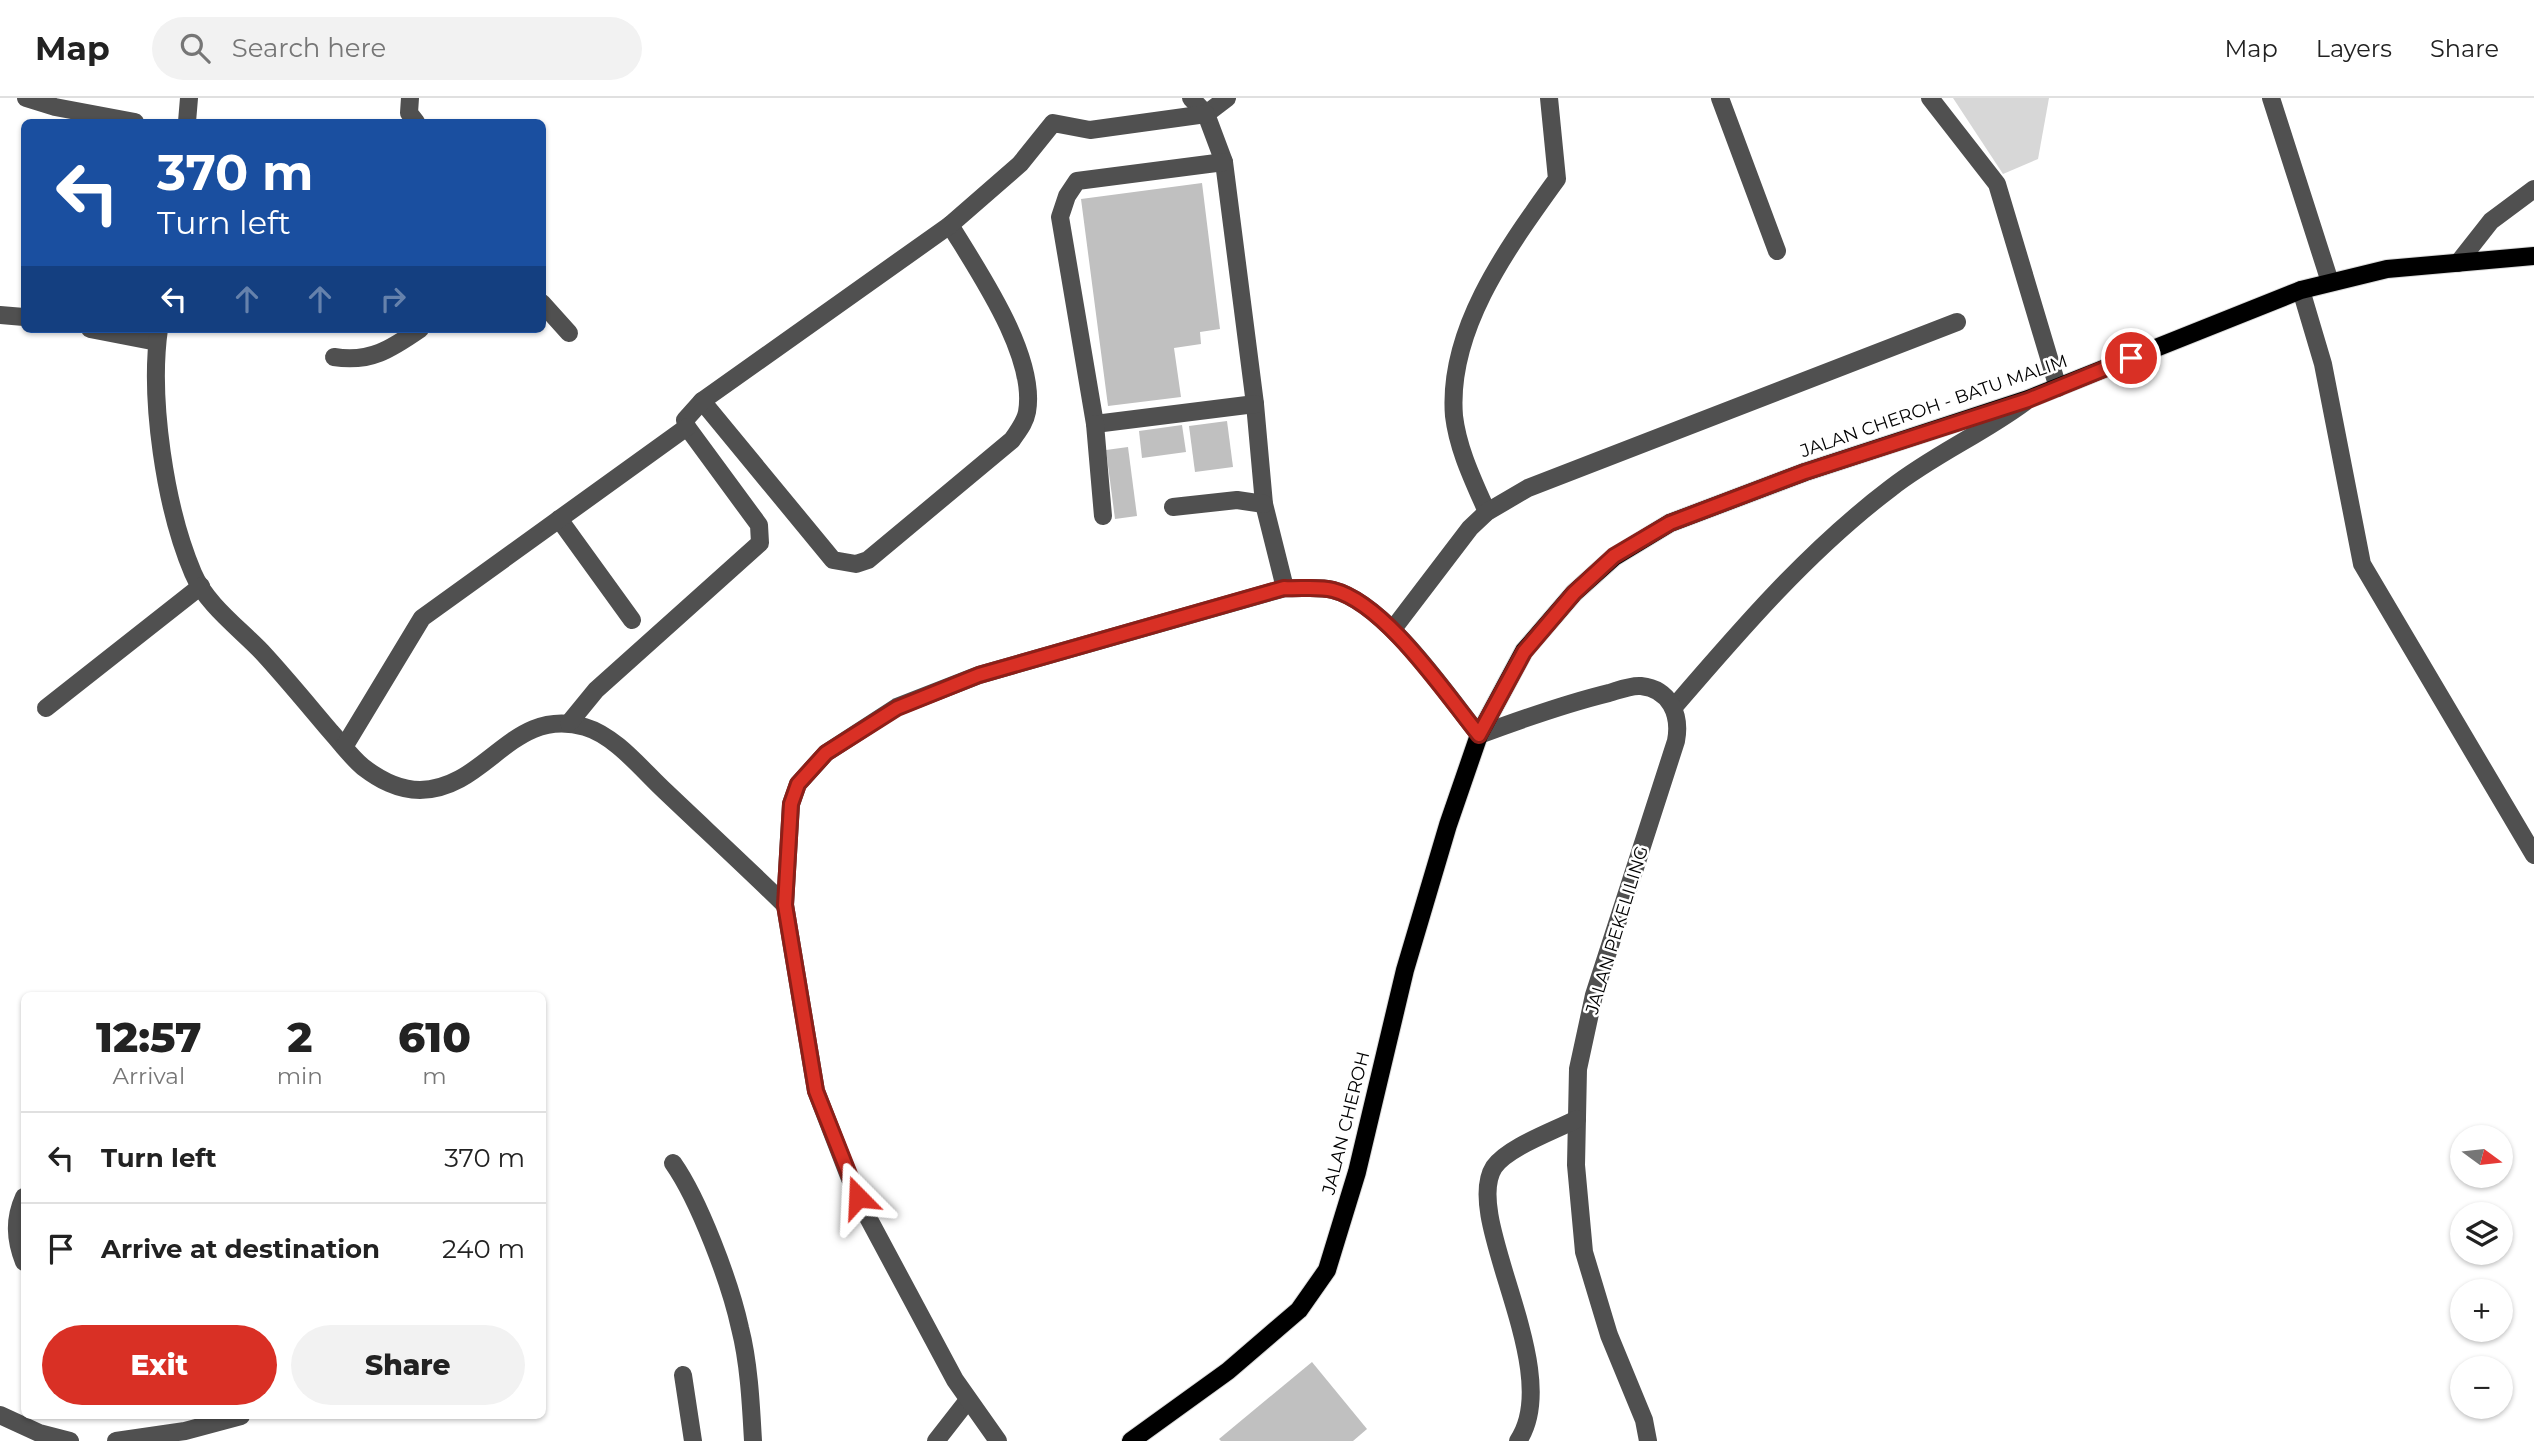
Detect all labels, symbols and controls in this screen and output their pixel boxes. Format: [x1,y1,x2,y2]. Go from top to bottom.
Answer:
search box [152,17,642,80]
text: Map [35,28,110,68]
icon: search [176,29,214,67]
text: Search here [232,32,386,64]
text: Map [2224,34,2278,63]
text: Layers [2316,34,2392,63]
text: Share [2430,34,2499,63]
text: 370 m [157,143,314,202]
icon: left [42,147,133,238]
text: Turn left [157,203,291,242]
icon: left [155,280,193,318]
icon: ahead [228,280,266,318]
icon: ahead [301,280,339,318]
icon: right [374,280,412,318]
pin [2101,328,2161,388]
icon: arrive [2112,339,2150,377]
street label: JALAN CHEROH - BATU MALIM [1797,350,2071,462]
street label: JALAN PEKELILING [1581,843,1653,1018]
text: 12:57 [96,1011,202,1063]
text: 2 [287,1011,312,1063]
text: 610 [398,1011,471,1063]
street label: JALAN CHEROH [1317,1049,1374,1198]
text: Arrival [113,1062,185,1090]
text: min [277,1062,323,1090]
text: m [422,1062,447,1090]
north arrow [2450,1125,2513,1188]
map controls [2450,1125,2513,1419]
icon: left [42,1139,80,1177]
text: Turn left [101,1142,217,1174]
text: 370 m [444,1142,525,1174]
position arrow [821,1160,895,1234]
button: layers [2450,1202,2513,1265]
icon: arrive [42,1230,80,1268]
text: Arrive at destination [101,1233,380,1265]
text: 240 m [442,1233,525,1265]
button: + [2450,1279,2513,1342]
button: Exit [42,1325,277,1405]
button: Share [291,1325,525,1405]
button: − [2450,1356,2513,1419]

